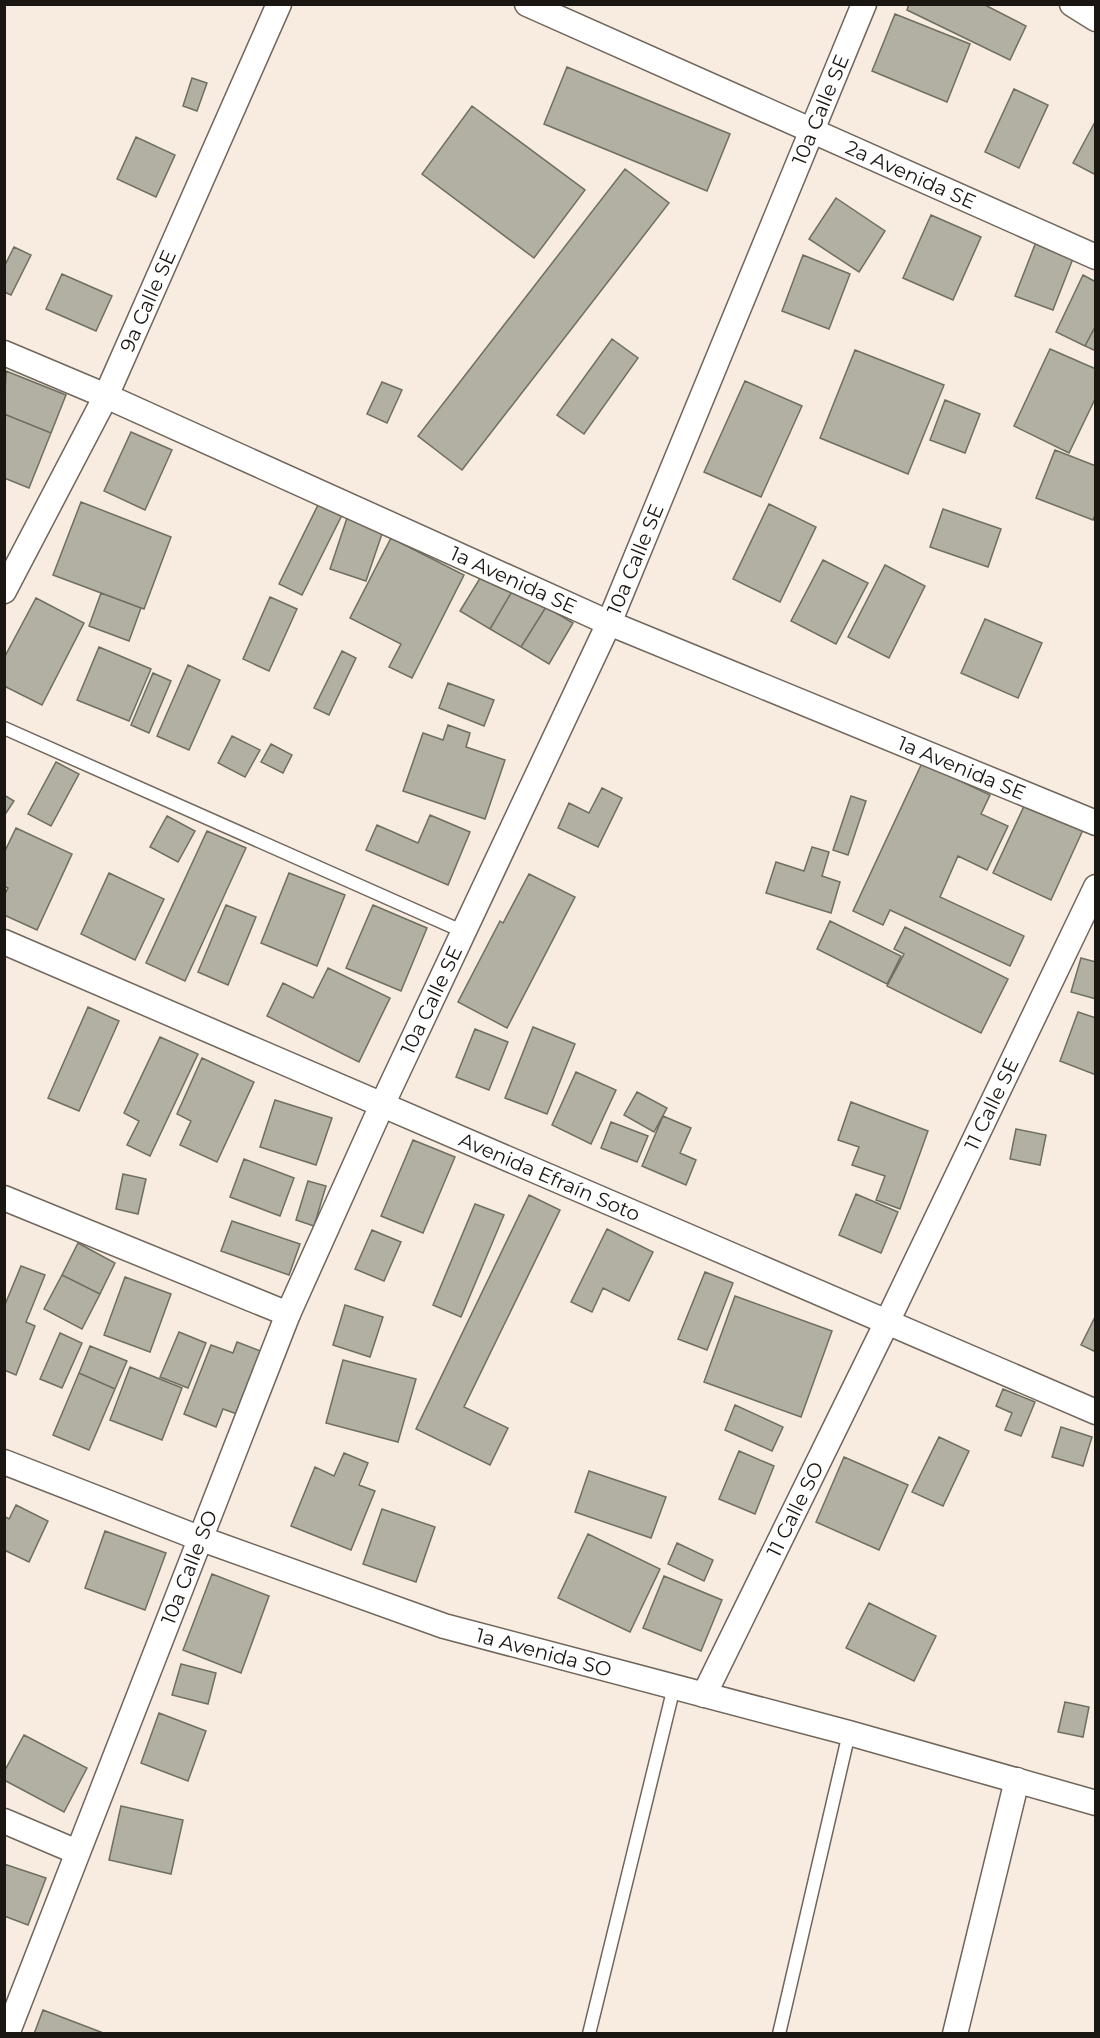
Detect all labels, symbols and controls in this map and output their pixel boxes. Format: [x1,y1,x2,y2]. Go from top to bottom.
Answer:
street label: 10a Calle SE [787,51,854,168]
street label: 2a Avenida SE [842,135,980,214]
street label: 9a Calle SE [115,246,181,356]
street label: 10a Calle SE [602,500,669,618]
street label: 1a Avenida SE [447,541,581,619]
street label: 1a Avenida SE [894,731,1029,805]
street label: 10a Calle SE [396,942,467,1058]
street label: 11 Calle SE [959,1054,1024,1154]
street label: Avenida Efraín Soto [456,1127,644,1226]
street label: 11 Calle SO [762,1458,829,1561]
street label: 10a Calle SO [156,1507,222,1628]
street label: 1a Avenida SO [474,1623,614,1682]

